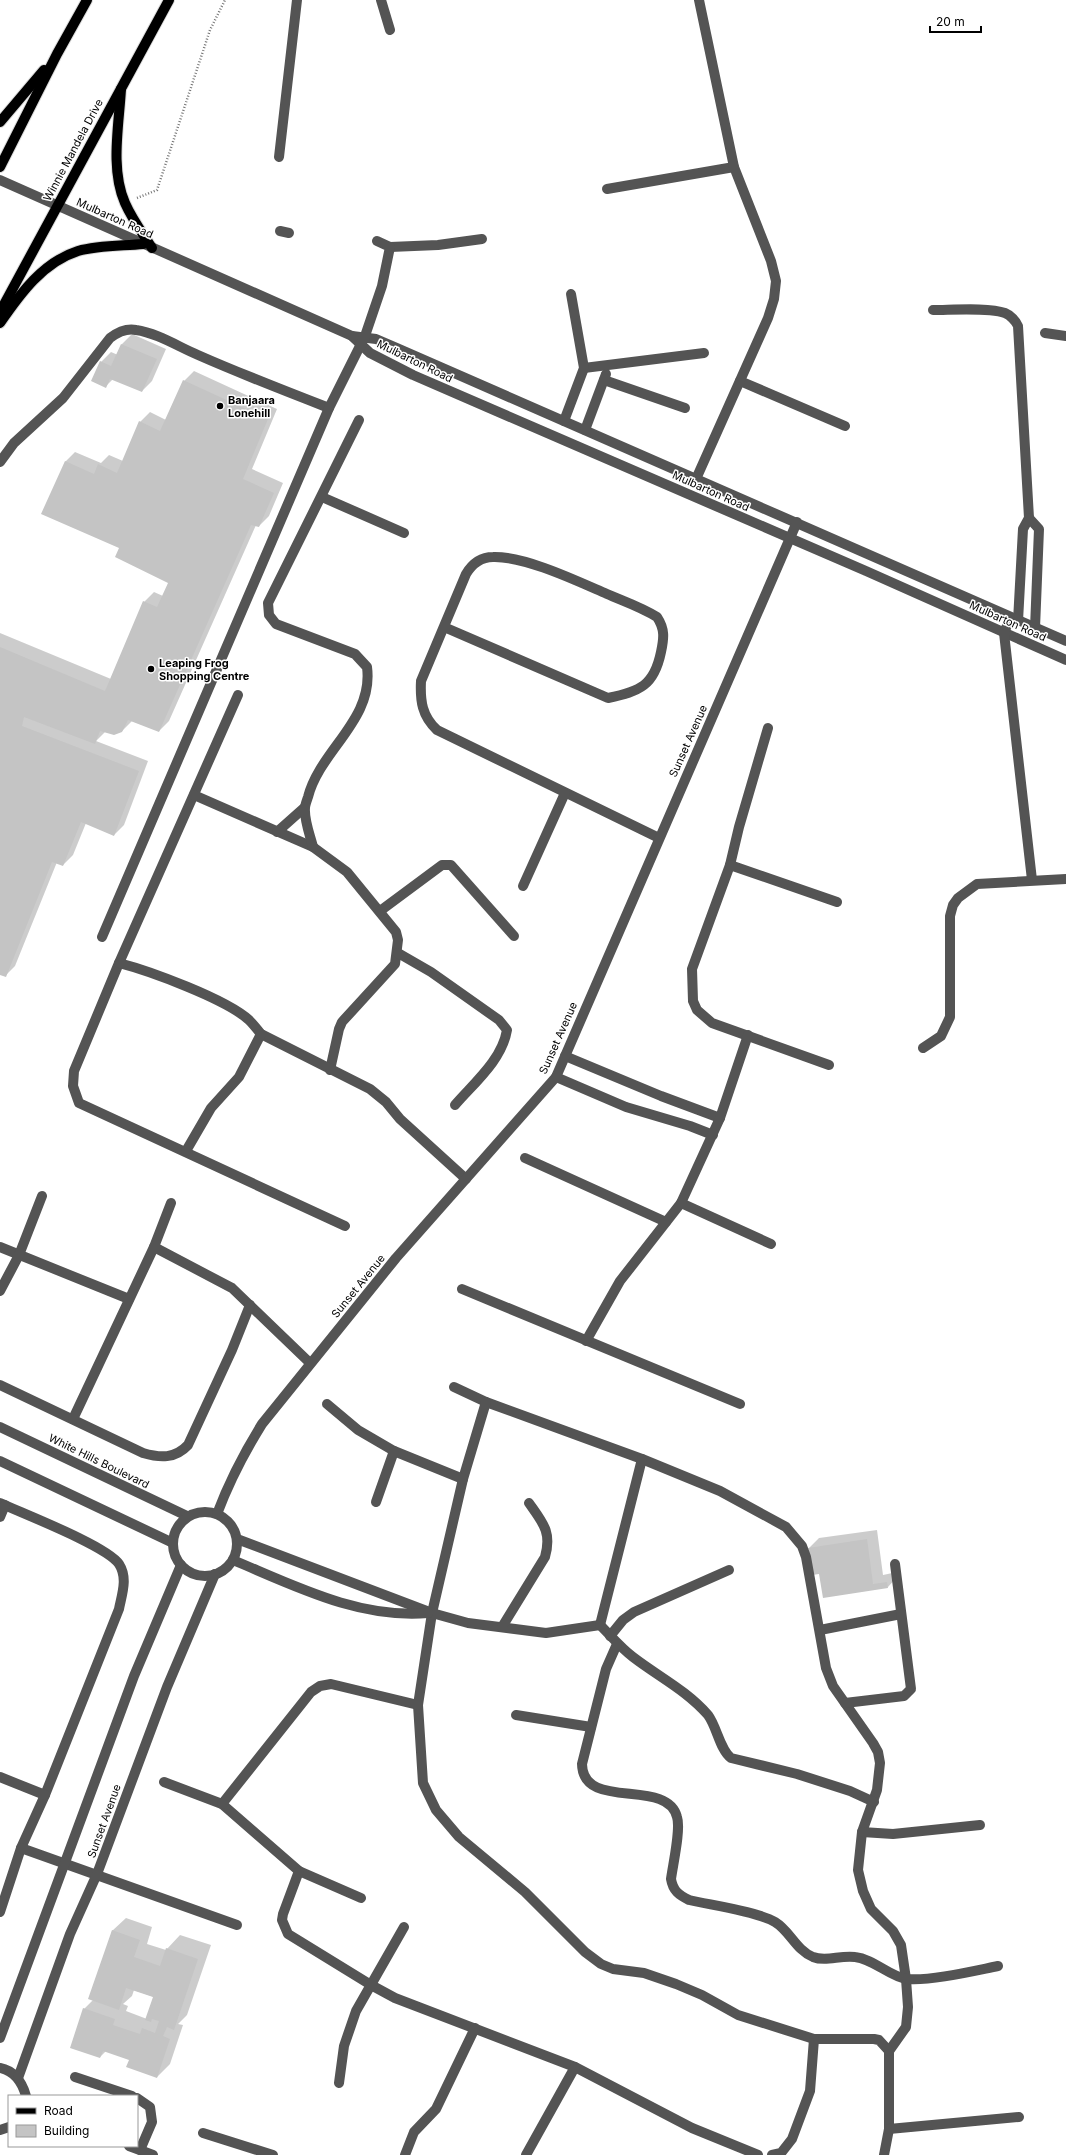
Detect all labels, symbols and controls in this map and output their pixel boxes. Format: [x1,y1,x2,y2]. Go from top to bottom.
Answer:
scale bar [930,8,981,34]
text: 20 m [936,14,965,29]
street label: Winnie Mandela Drive [40,97,106,203]
street label: Mulbarton Road [74,195,156,241]
street label: Mulbarton Road [375,337,455,385]
place label: Banjaara Lonehill [228,393,275,420]
marker: Banjaara Lonehill [215,401,225,411]
street label: Mulbarton Road [670,468,752,514]
street label: Mulbarton Road [967,598,1049,644]
place label: Leaping Frog Shopping Centre [159,656,250,683]
marker: Leaping Frog Shopping Centre [146,664,156,674]
street label: Sunset Avenue [666,703,710,779]
street label: Sunset Avenue [536,1000,580,1076]
street label: Sunset Avenue [328,1251,388,1321]
street label: White Hills Boulevard [46,1431,152,1491]
street label: Sunset Avenue [84,1782,124,1860]
legend [8,2095,138,2147]
text: Road [44,2103,73,2118]
text: Building [44,2123,89,2138]

